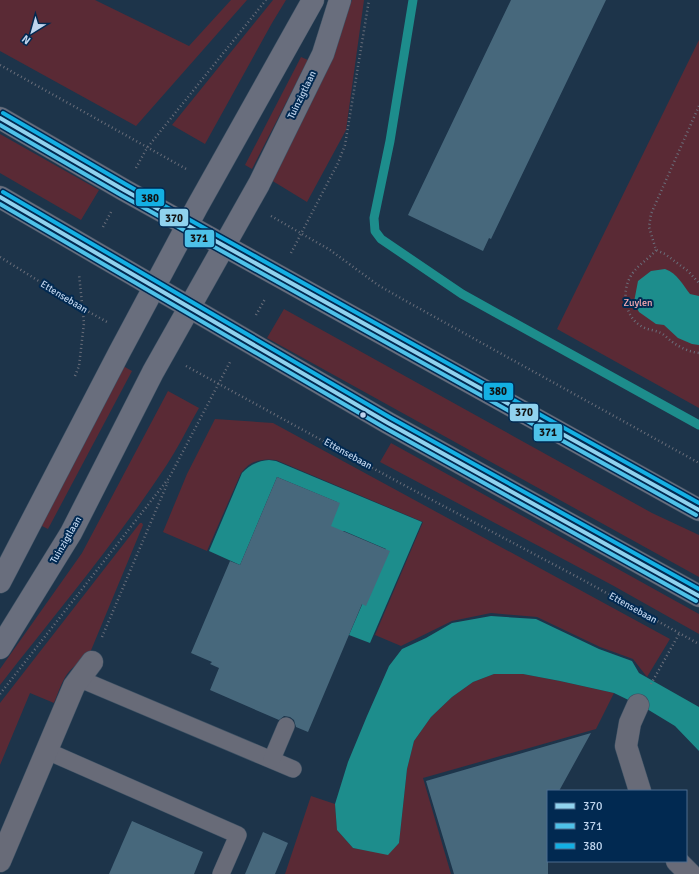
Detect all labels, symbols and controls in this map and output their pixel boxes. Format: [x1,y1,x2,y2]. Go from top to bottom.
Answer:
north arrow [12,12,52,52]
text: N [19,32,33,47]
street label: Tuinzigtlaan [285,69,319,121]
line badge: 380 [135,188,165,207]
text: 380 [141,192,159,205]
line badge: 370 [159,208,189,227]
text: 370 [165,212,183,225]
line badge: 371 [184,229,215,248]
text: 371 [190,232,208,245]
street label: Ettensebaan [38,278,90,316]
park label: Zuylen [624,297,652,309]
line badge: 380 [483,382,514,401]
text: 380 [489,385,507,398]
line badge: 370 [509,403,539,422]
text: 370 [515,406,533,419]
unlabelled marker [358,410,368,420]
line badge: 371 [533,423,563,442]
text: 371 [539,426,557,439]
street label: Ettensebaan [322,436,374,472]
street label: Tuinzigtlaan [48,514,84,566]
street label: Ettensebaan [607,590,659,626]
legend [547,790,687,862]
text: 370 [583,799,602,814]
text: 371 [583,819,602,834]
text: 380 [583,839,602,854]

